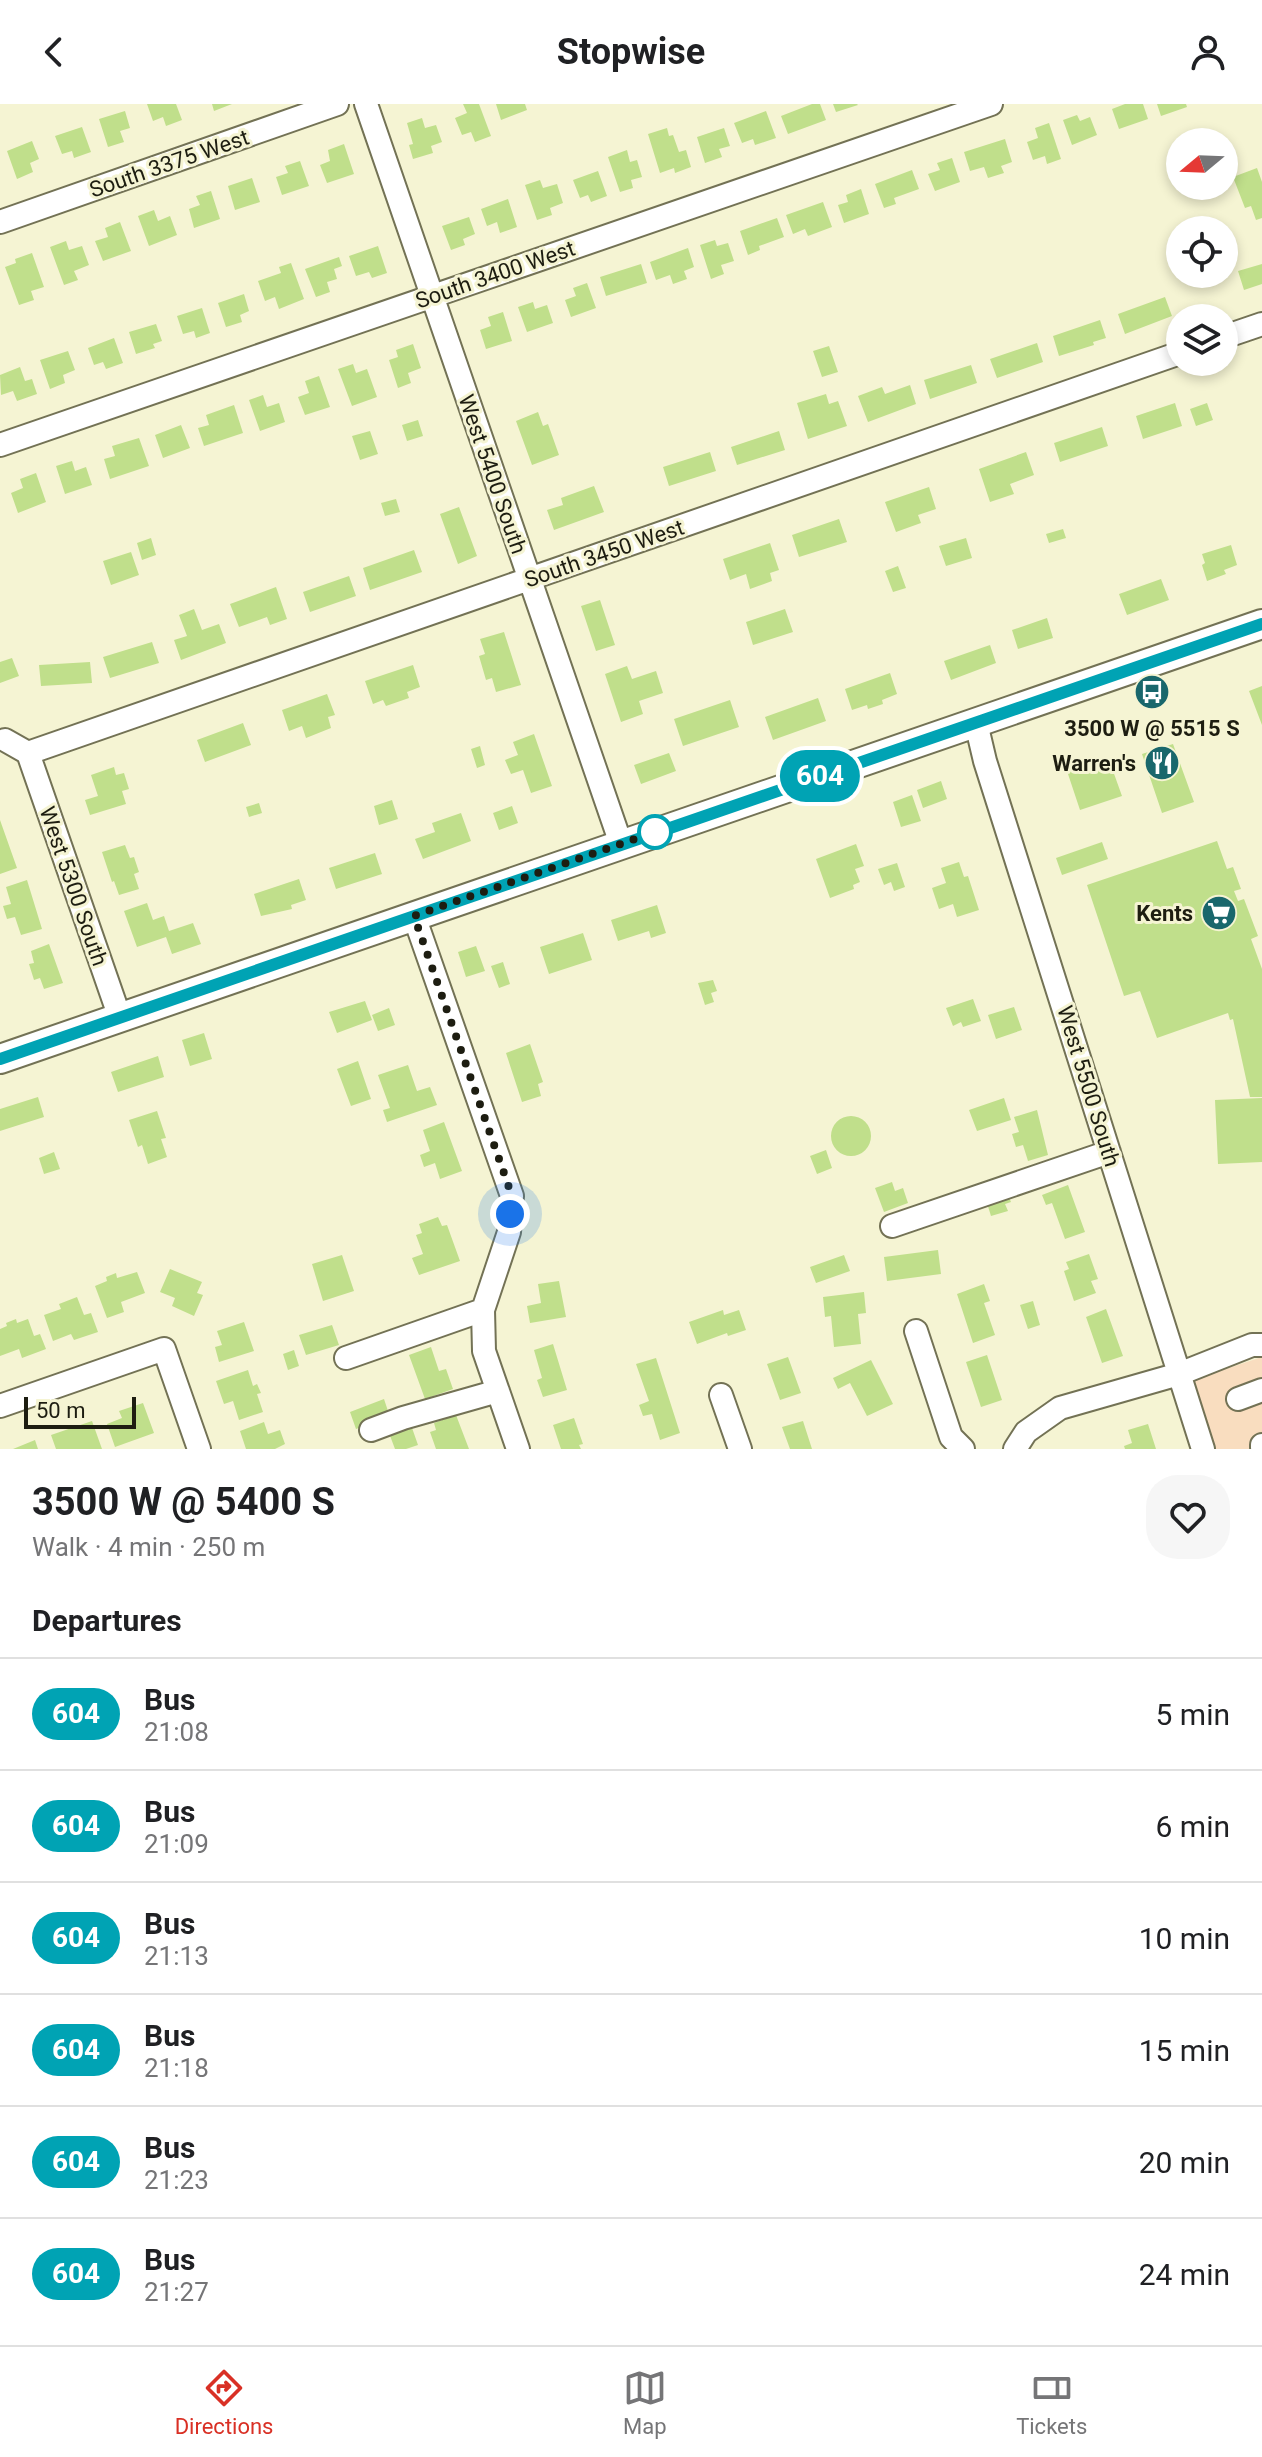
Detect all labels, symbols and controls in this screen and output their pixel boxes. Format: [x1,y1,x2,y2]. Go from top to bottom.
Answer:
icon: back [32,30,76,74]
icon: person [1186,30,1230,74]
text: Stopwise [557,31,705,73]
street label: South 3375 West [86,124,252,202]
north arrow [1166,128,1238,200]
map controls [1166,128,1238,376]
button: locate [1166,216,1238,288]
street label: South 3400 West [412,235,578,313]
button: layers [1166,304,1238,376]
street label: West 5400 South [454,391,532,557]
street label: South 3450 West [521,514,687,592]
bus stop icon: 3500 W @ 5515 S [1133,673,1171,711]
place label: 3500 W @ 5515 S [1064,716,1240,741]
restaurant icon: Warren's [1143,744,1181,782]
line badge: 604 [774,750,866,802]
place label: Warren's [1052,751,1136,776]
text: 604 [796,759,844,792]
street label: West 5300 South [35,803,113,969]
unlabelled marker [638,815,672,849]
supermarket icon: Kents [1200,894,1238,932]
place label: Kents [1136,901,1193,926]
street label: West 5500 South [1052,1003,1125,1170]
your location [490,1194,530,1234]
scale bar [24,1393,136,1429]
text: 50 m [36,1398,85,1423]
button: heart [1146,1475,1230,1559]
text: 3500 W @ 5400 S [32,1480,335,1524]
text: Walk · 4 min · 250 m [32,1532,265,1562]
text: Departures [32,1603,182,1638]
text: Bus [144,1682,195,1717]
text: 604 [52,1697,100,1730]
text: 5 min [1156,1697,1230,1732]
text: 21:08 [144,1717,209,1747]
text: Bus [144,1794,195,1829]
text: 604 [52,1809,100,1842]
text: 6 min [1156,1809,1230,1844]
text: 21:09 [144,1829,209,1859]
text: Bus [144,1906,195,1941]
text: 604 [52,1921,100,1954]
text: 10 min [1139,1921,1230,1956]
text: 21:13 [144,1941,209,1971]
text: Bus [144,2018,195,2053]
text: 604 [52,2033,100,2066]
text: 15 min [1139,2033,1230,2068]
text: 21:18 [144,2053,209,2083]
text: Bus [144,2130,195,2165]
text: 604 [52,2145,100,2178]
text: 20 min [1139,2145,1230,2180]
text: 21:23 [144,2165,209,2195]
text: Bus [144,2242,195,2277]
text: 604 [52,2257,100,2290]
text: 24 min [1139,2257,1230,2292]
text: 21:27 [144,2277,209,2307]
tab: Directions [175,2366,273,2439]
tab: Map [623,2366,667,2439]
tab: Tickets [1016,2366,1087,2439]

